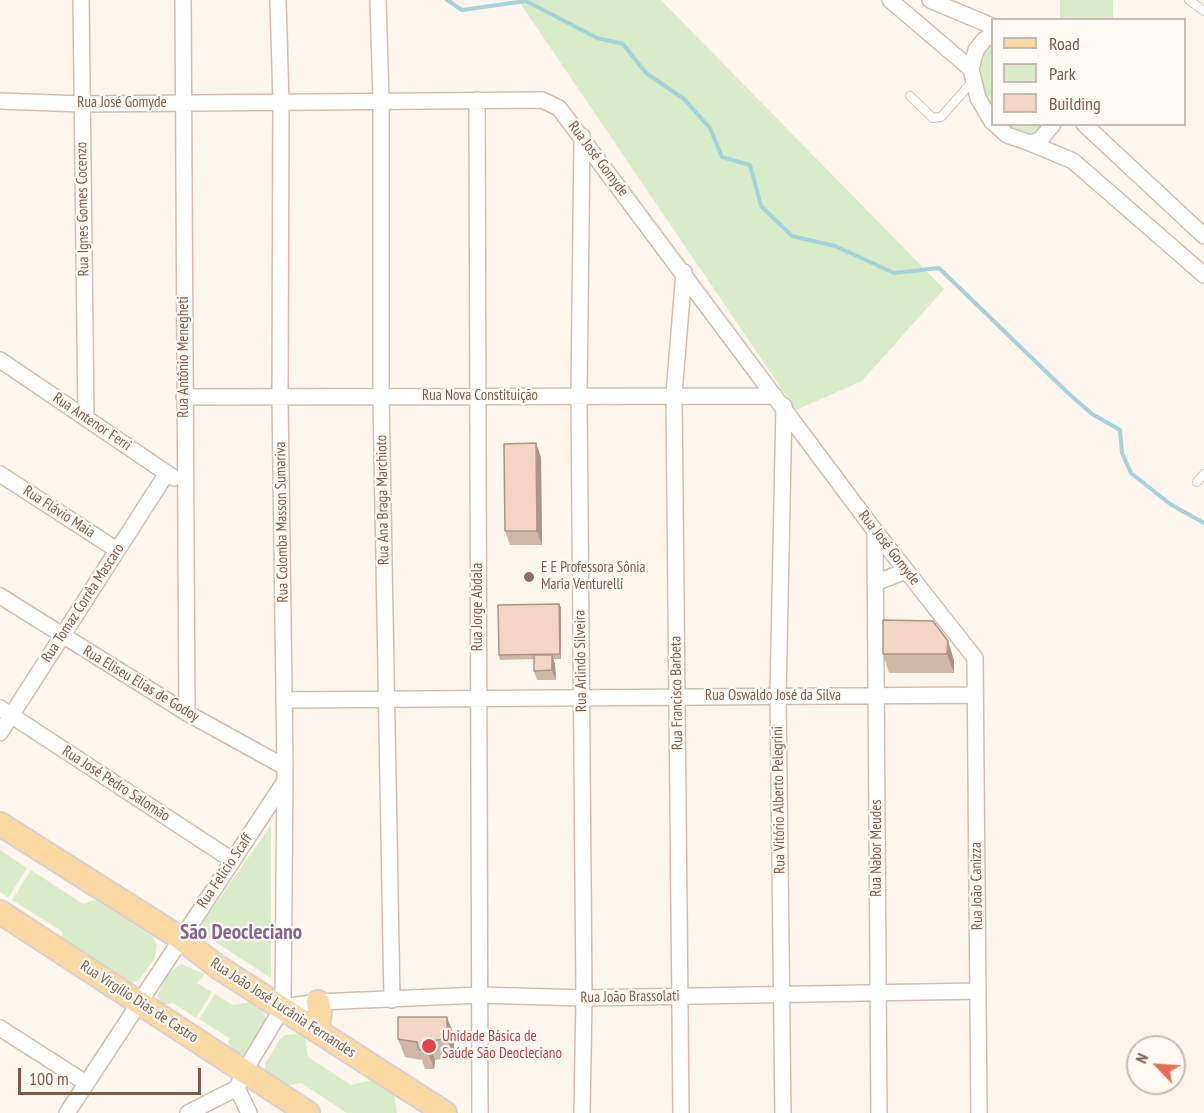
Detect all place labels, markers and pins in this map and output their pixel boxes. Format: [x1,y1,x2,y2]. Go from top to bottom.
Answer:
place label: E E Professora Sônia Maria Venturelli [541,559,646,594]
marker: E E Professora Sônia Maria Venturelli [522,570,536,584]
place label: Unidade Básica de Saúde São Deocleciano [442,1028,562,1063]
marker: Unidade Básica de Saúde São Deocleciano [420,1037,438,1055]

